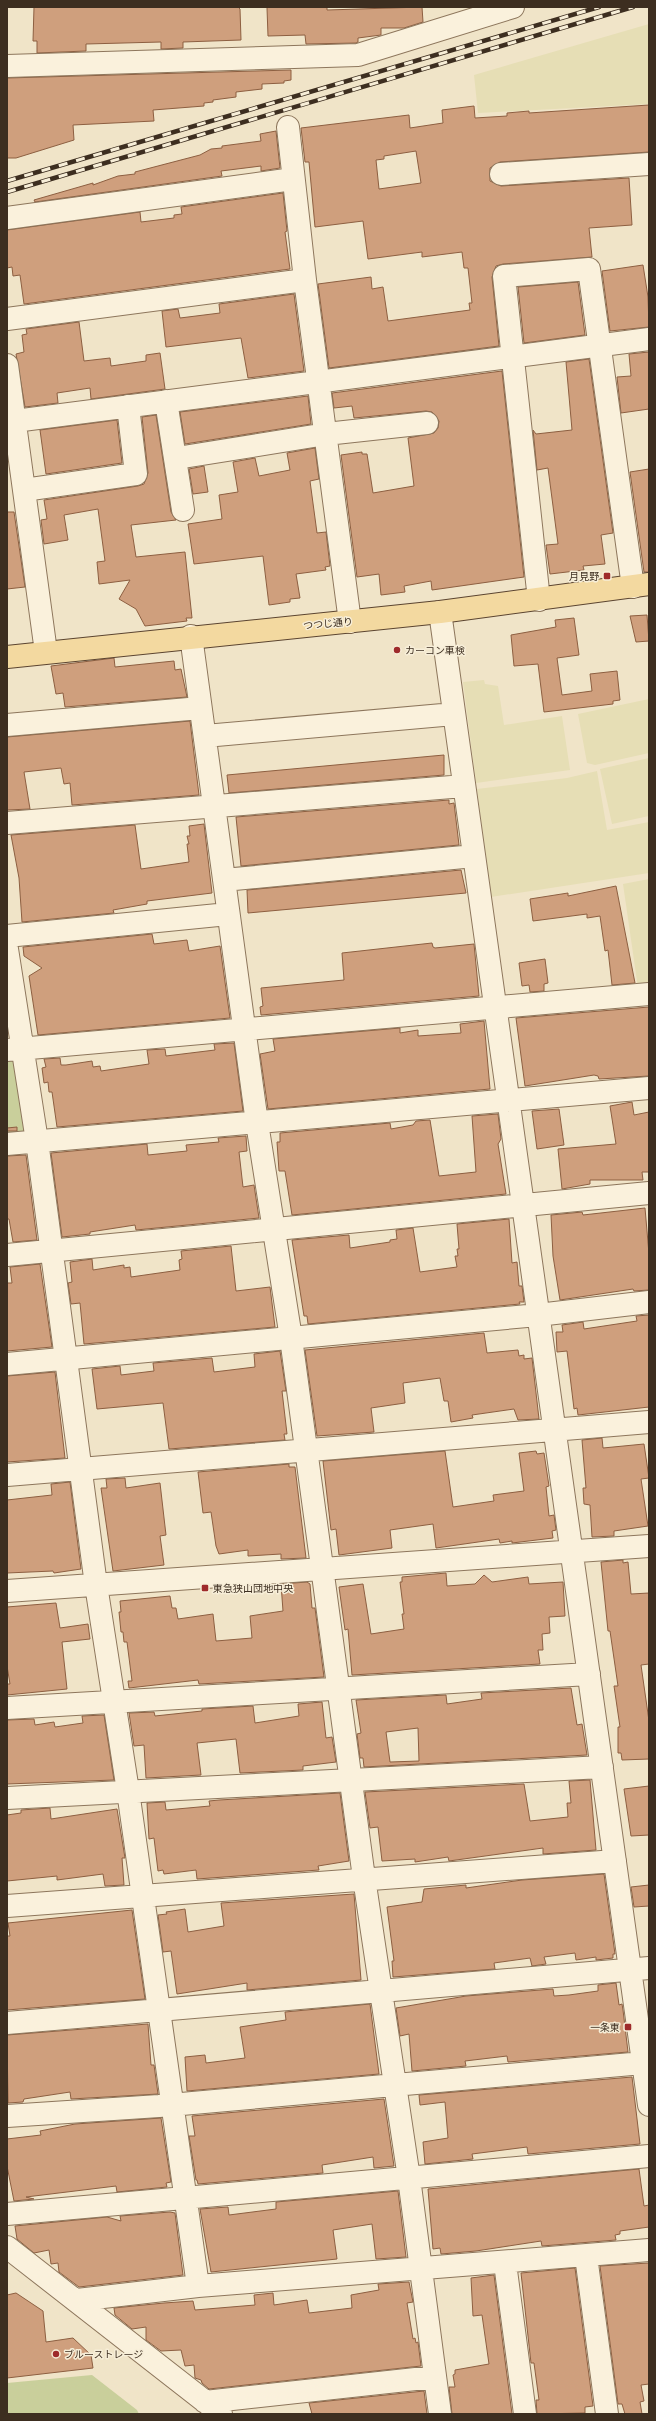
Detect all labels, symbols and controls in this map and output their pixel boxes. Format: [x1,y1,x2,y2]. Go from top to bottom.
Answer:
place label: 月見野 [569,570,599,583]
marker: 月見野 [602,571,612,581]
street label: つつじ通り [303,615,354,632]
place label: カーコン車検 [405,644,465,657]
marker: カーコン車検 [392,645,402,655]
place label: 東急狭山団地中央 [213,1582,294,1595]
marker: 東急狭山団地中央 [200,1583,210,1593]
place label: 一条東 [590,2021,620,2034]
marker: 一条東 [623,2022,633,2032]
place label: ブルーストレージ [64,2348,143,2361]
marker: ブルーストレージ [51,2349,61,2359]

